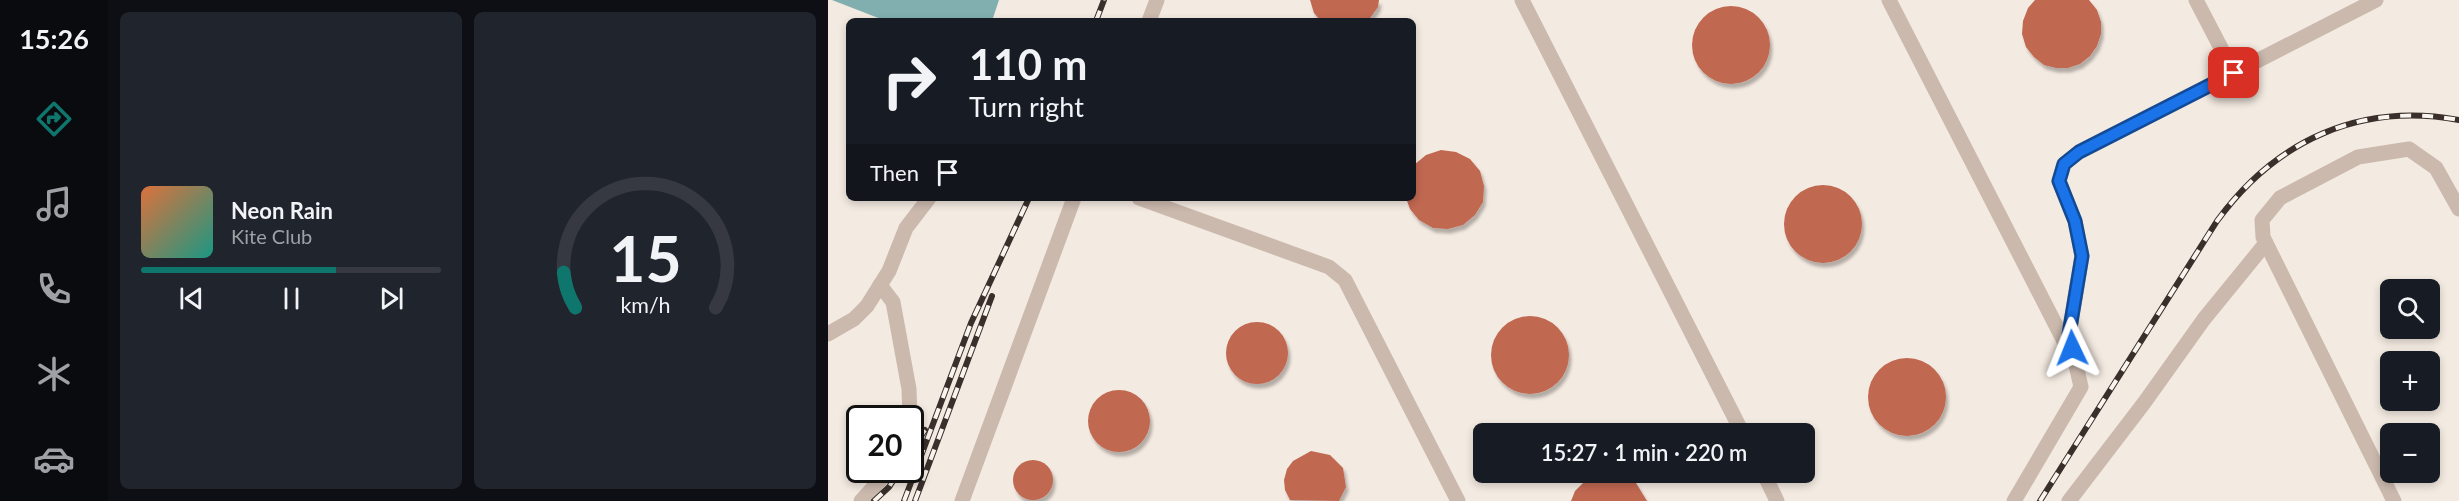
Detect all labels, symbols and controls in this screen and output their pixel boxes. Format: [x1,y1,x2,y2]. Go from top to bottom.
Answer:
text: 15:26 [19,22,89,55]
text: 110 m [969,39,1087,89]
icon: right [870,42,948,120]
pin [2208,47,2259,98]
icon: arrive [2217,56,2250,89]
text: Turn right [969,90,1084,123]
icon: directions [33,98,75,140]
icon: arrive [931,156,964,189]
text: Then [870,159,919,186]
icon: music [33,183,75,225]
text: Neon Rain [231,197,333,224]
text: 15 [609,220,681,295]
text: Kite Club [231,224,312,248]
icon: phone [33,268,75,310]
map controls [2380,279,2440,483]
button: search [2380,279,2440,339]
icon: previous [175,282,208,315]
icon: pause [275,282,308,315]
icon: next [375,282,408,315]
text: km/h [620,292,670,318]
position arrow [2040,316,2104,380]
button: + [2380,351,2440,411]
icon: climate [33,353,75,395]
speed limit sign: 20 [846,405,924,483]
button: − [2380,423,2440,483]
icon: car [33,438,75,480]
text: 15:27 · 1 min · 220 m [1541,439,1747,466]

